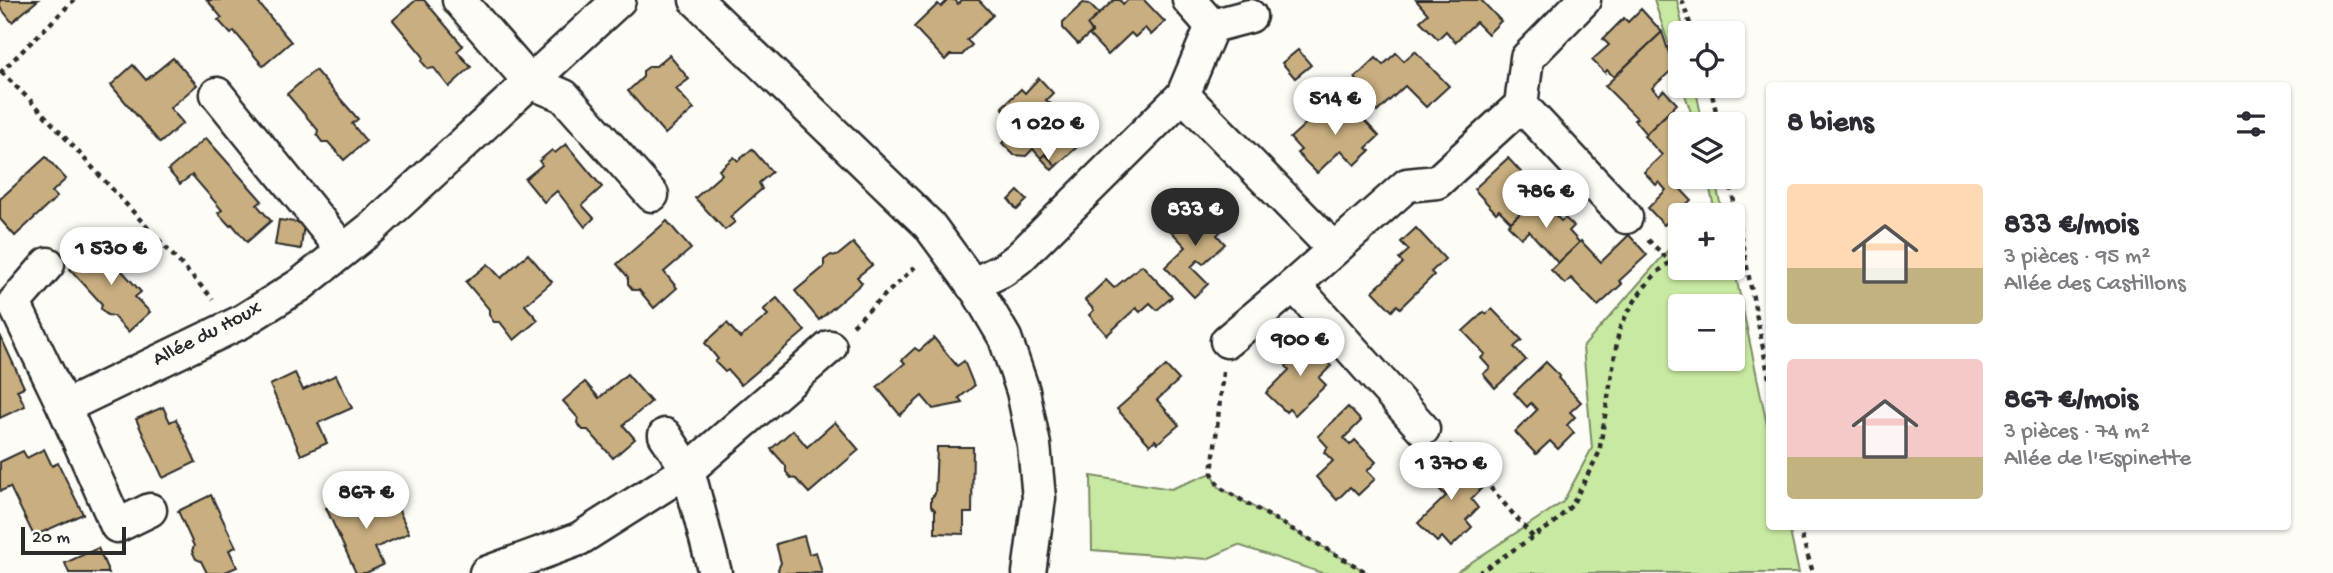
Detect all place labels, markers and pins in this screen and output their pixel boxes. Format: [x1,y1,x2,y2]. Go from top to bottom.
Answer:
pin: 514 € [1286,78,1384,137]
pin: 1 020 € [983,102,1113,162]
pin: 786 € [1497,170,1595,230]
pin: 833 € [1146,188,1244,248]
pin: 1 530 € [46,228,176,287]
pin: 900 € [1251,318,1349,378]
pin: 1 370 € [1386,442,1516,502]
pin: 867 € [317,472,415,531]

